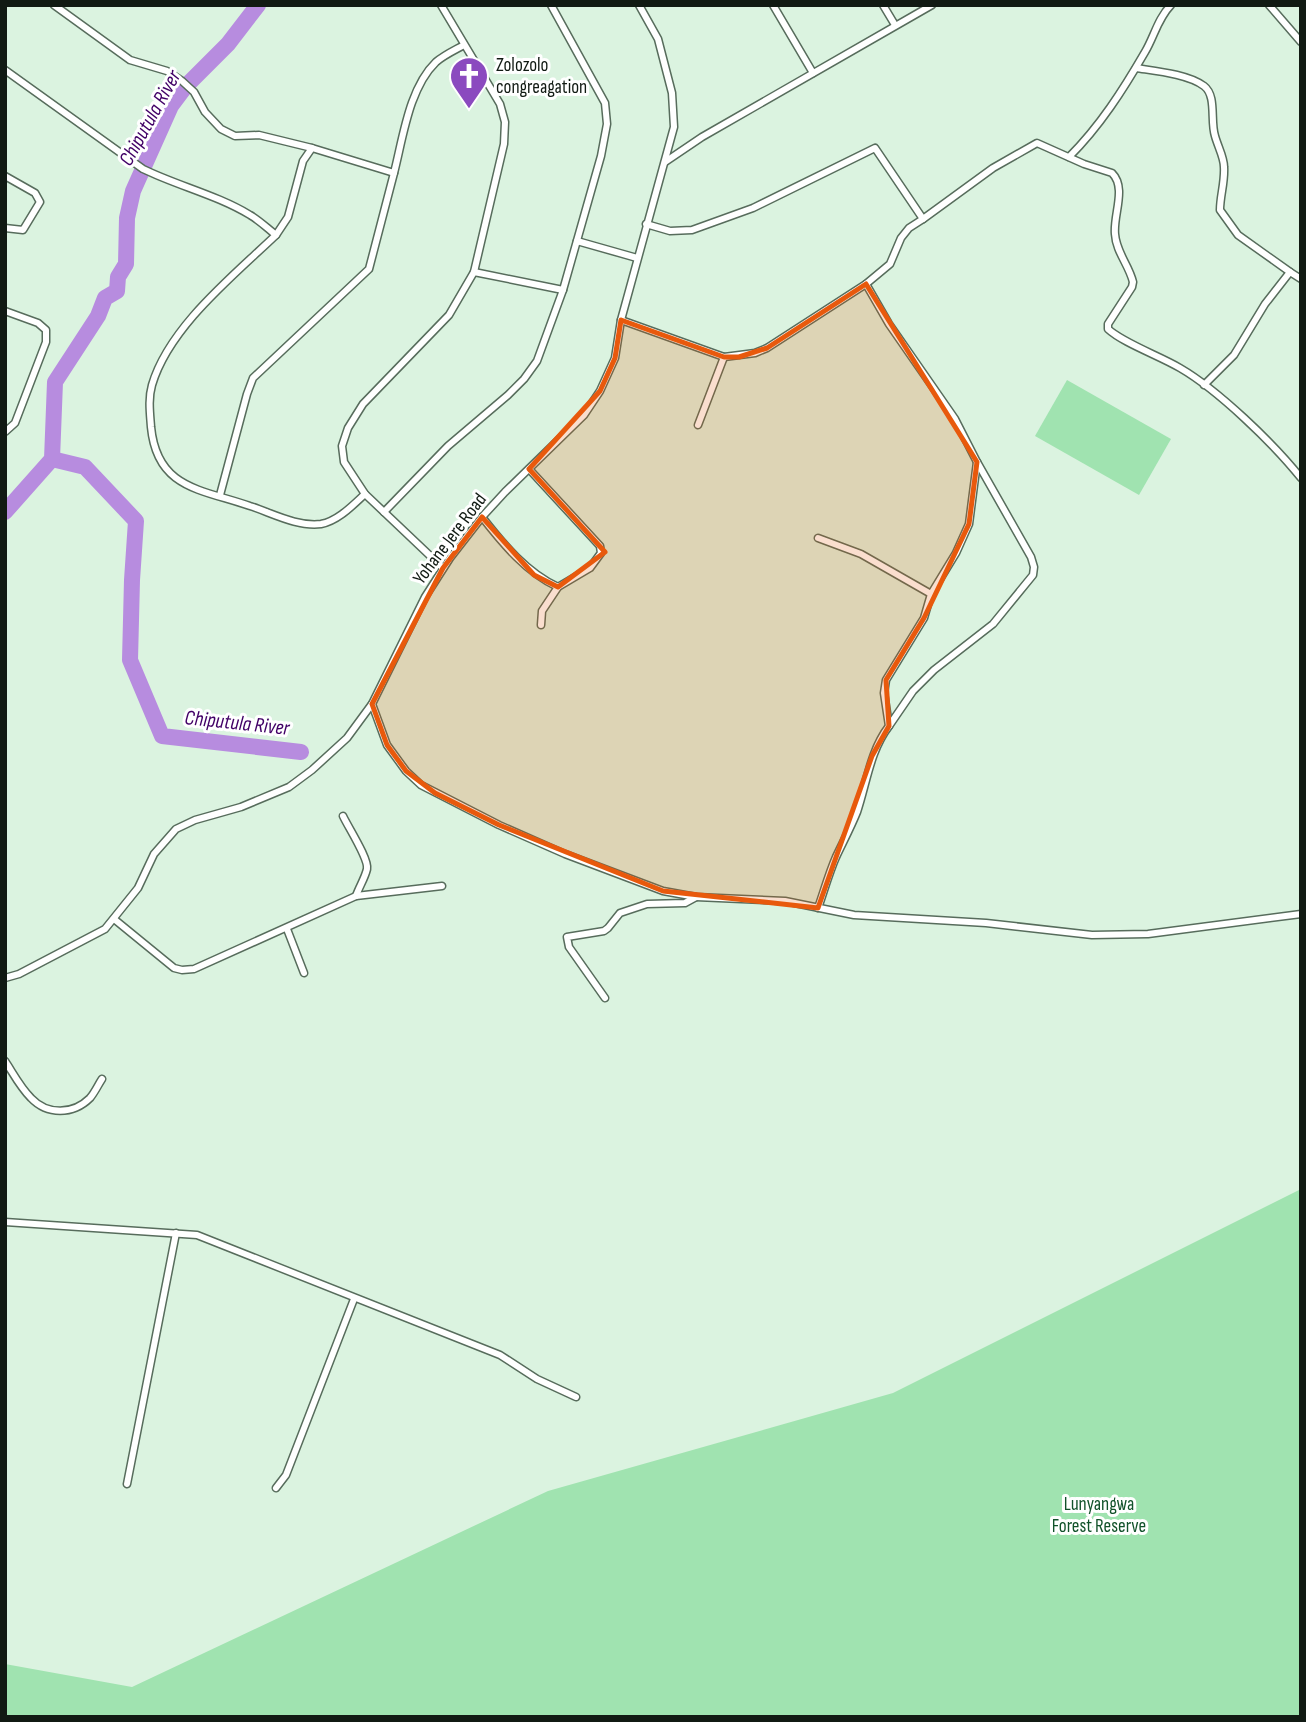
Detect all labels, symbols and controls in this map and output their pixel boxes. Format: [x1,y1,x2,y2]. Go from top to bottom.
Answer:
place label: Zolozolo congreagation [496,54,587,99]
church icon: Zolozolo congreagation [448,55,490,110]
water label: Chiputula River [114,65,187,170]
street label: Yohane Jere Road [408,489,492,589]
water label: Chiputula River [183,705,292,741]
park label: Lunyangwa Forest Reserve [1052,1493,1146,1538]

